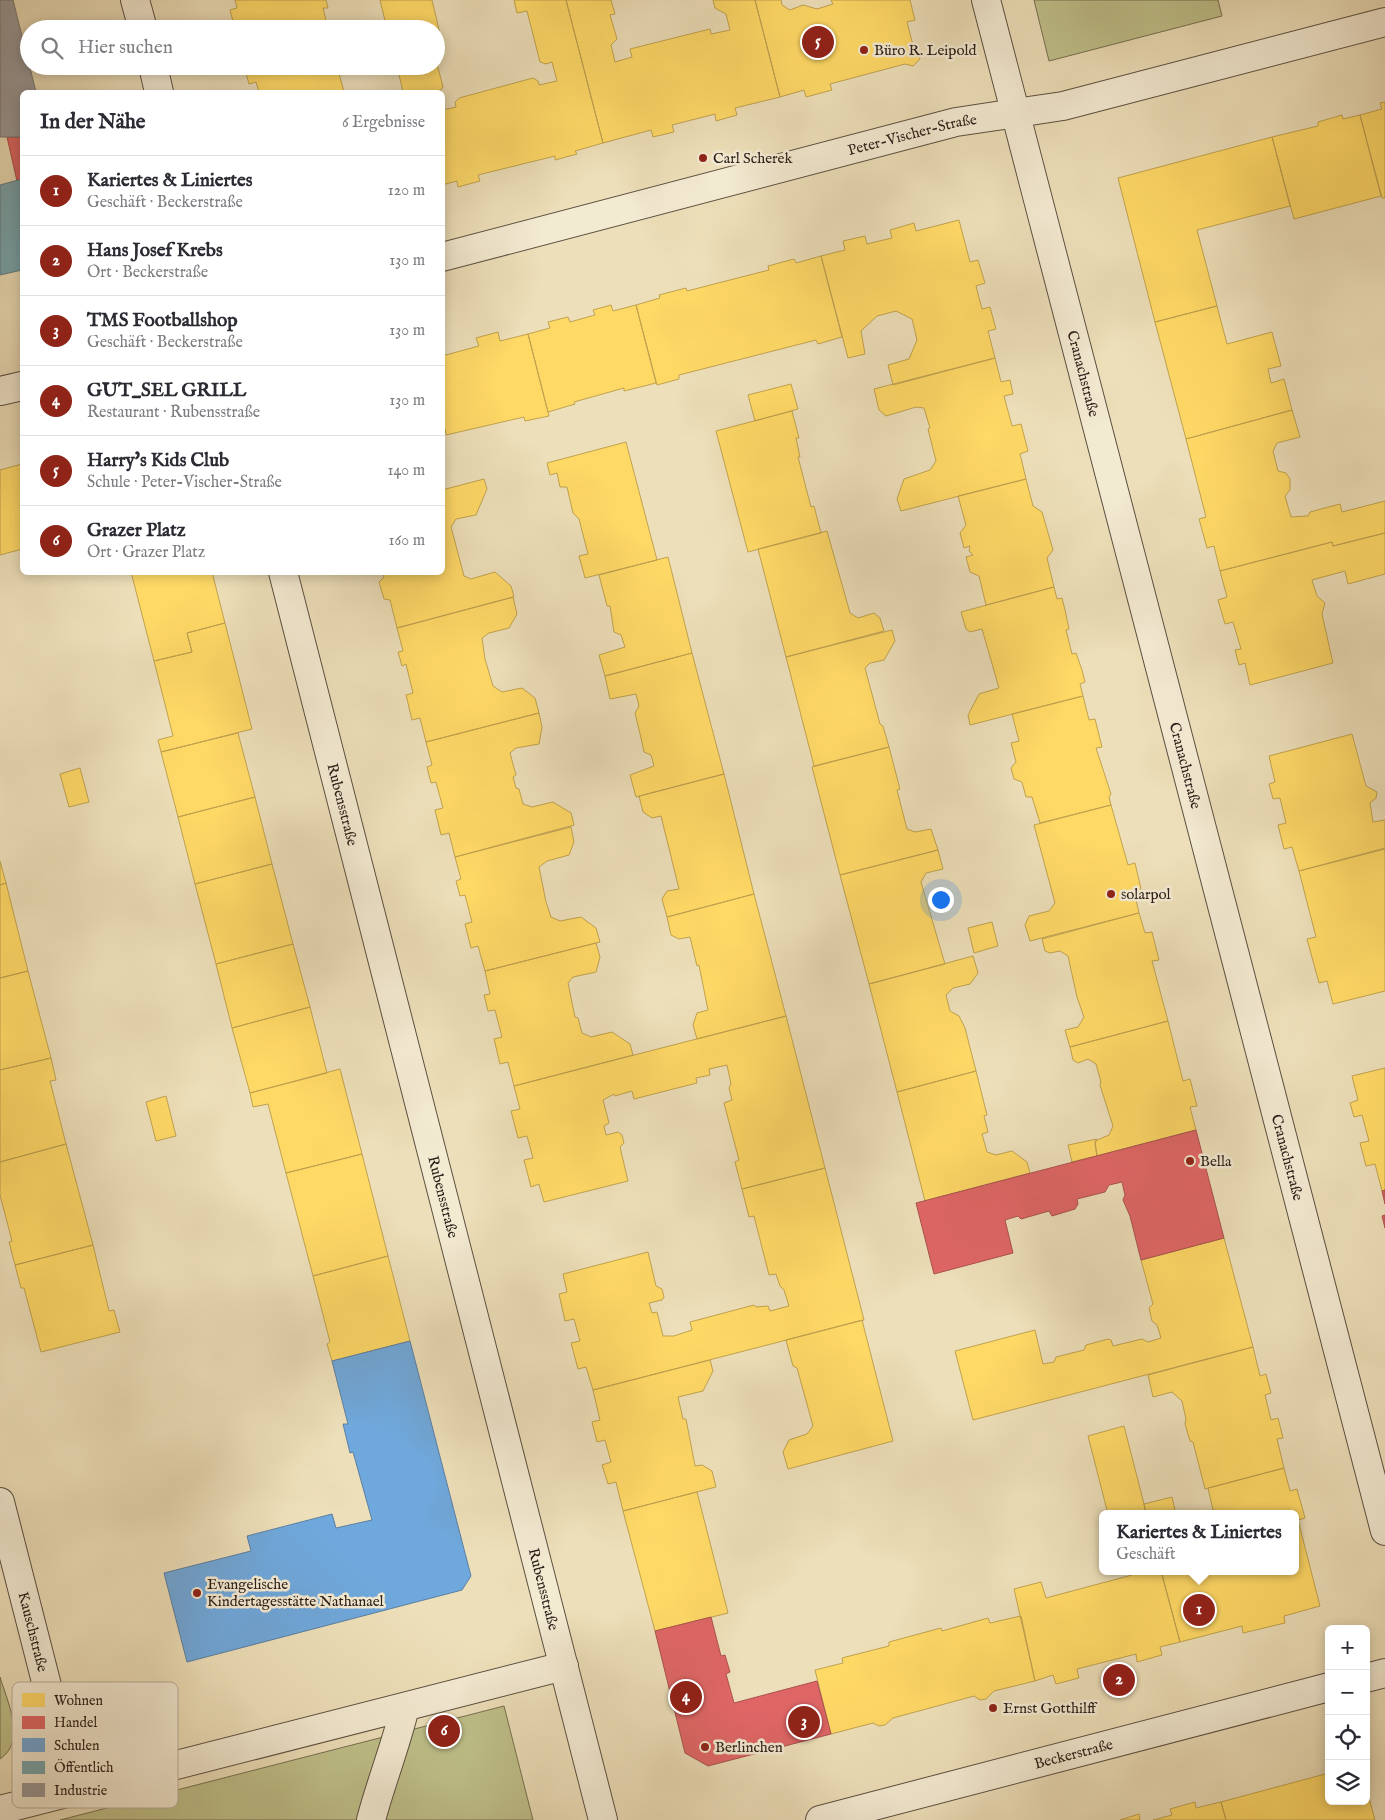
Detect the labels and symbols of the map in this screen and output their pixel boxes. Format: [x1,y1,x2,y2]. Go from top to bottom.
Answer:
pin: 5 [802,23,834,61]
place label: Büro R. Leipold [874,41,977,60]
marker: Büro R. Leipold [858,44,870,56]
street label: Peter-Vischer-Straße [846,110,978,160]
place label: Carl Scherek [713,149,793,168]
marker: Carl Scherek [697,152,709,164]
street label: Cranachstraße [1063,328,1104,419]
street label: Cranachstraße [1165,720,1206,811]
street label: Rubensstraße [323,761,362,848]
place label: solarpol [1121,885,1172,904]
your location [928,887,954,913]
marker: solarpol [1105,888,1117,900]
street label: Cranachstraße [1267,1112,1308,1203]
place label: Bella [1200,1152,1232,1171]
street label: Rubensstraße [424,1154,463,1240]
marker: Bella [1184,1155,1196,1167]
street label: Rubensstraße [524,1546,564,1632]
place label: Evangelische Kindertagesstätte Nathanael [207,1575,385,1611]
marker: Evangelische Kindertagesstätte Nathanael [191,1587,203,1599]
street label: Kauschstraße [14,1590,53,1674]
pin: 1 [1183,1591,1215,1629]
pin: 2 [1103,1661,1135,1699]
pin: 4 [670,1678,702,1716]
legend [12,1682,178,1808]
text: Wohnen [54,1692,103,1710]
place label: Ernst Gotthilff [1003,1699,1098,1718]
marker: Ernst Gotthilff [987,1702,999,1714]
pin: 3 [788,1703,820,1741]
pin: 6 [428,1712,460,1750]
text: Handel [54,1714,97,1732]
street label: Beckerstraße [1032,1734,1115,1773]
text: Schulen [54,1737,100,1755]
place label: Berlinchen [715,1738,783,1757]
marker: Berlinchen [699,1741,711,1753]
text: Öffentlich [54,1758,114,1777]
text: Industrie [54,1782,108,1800]

